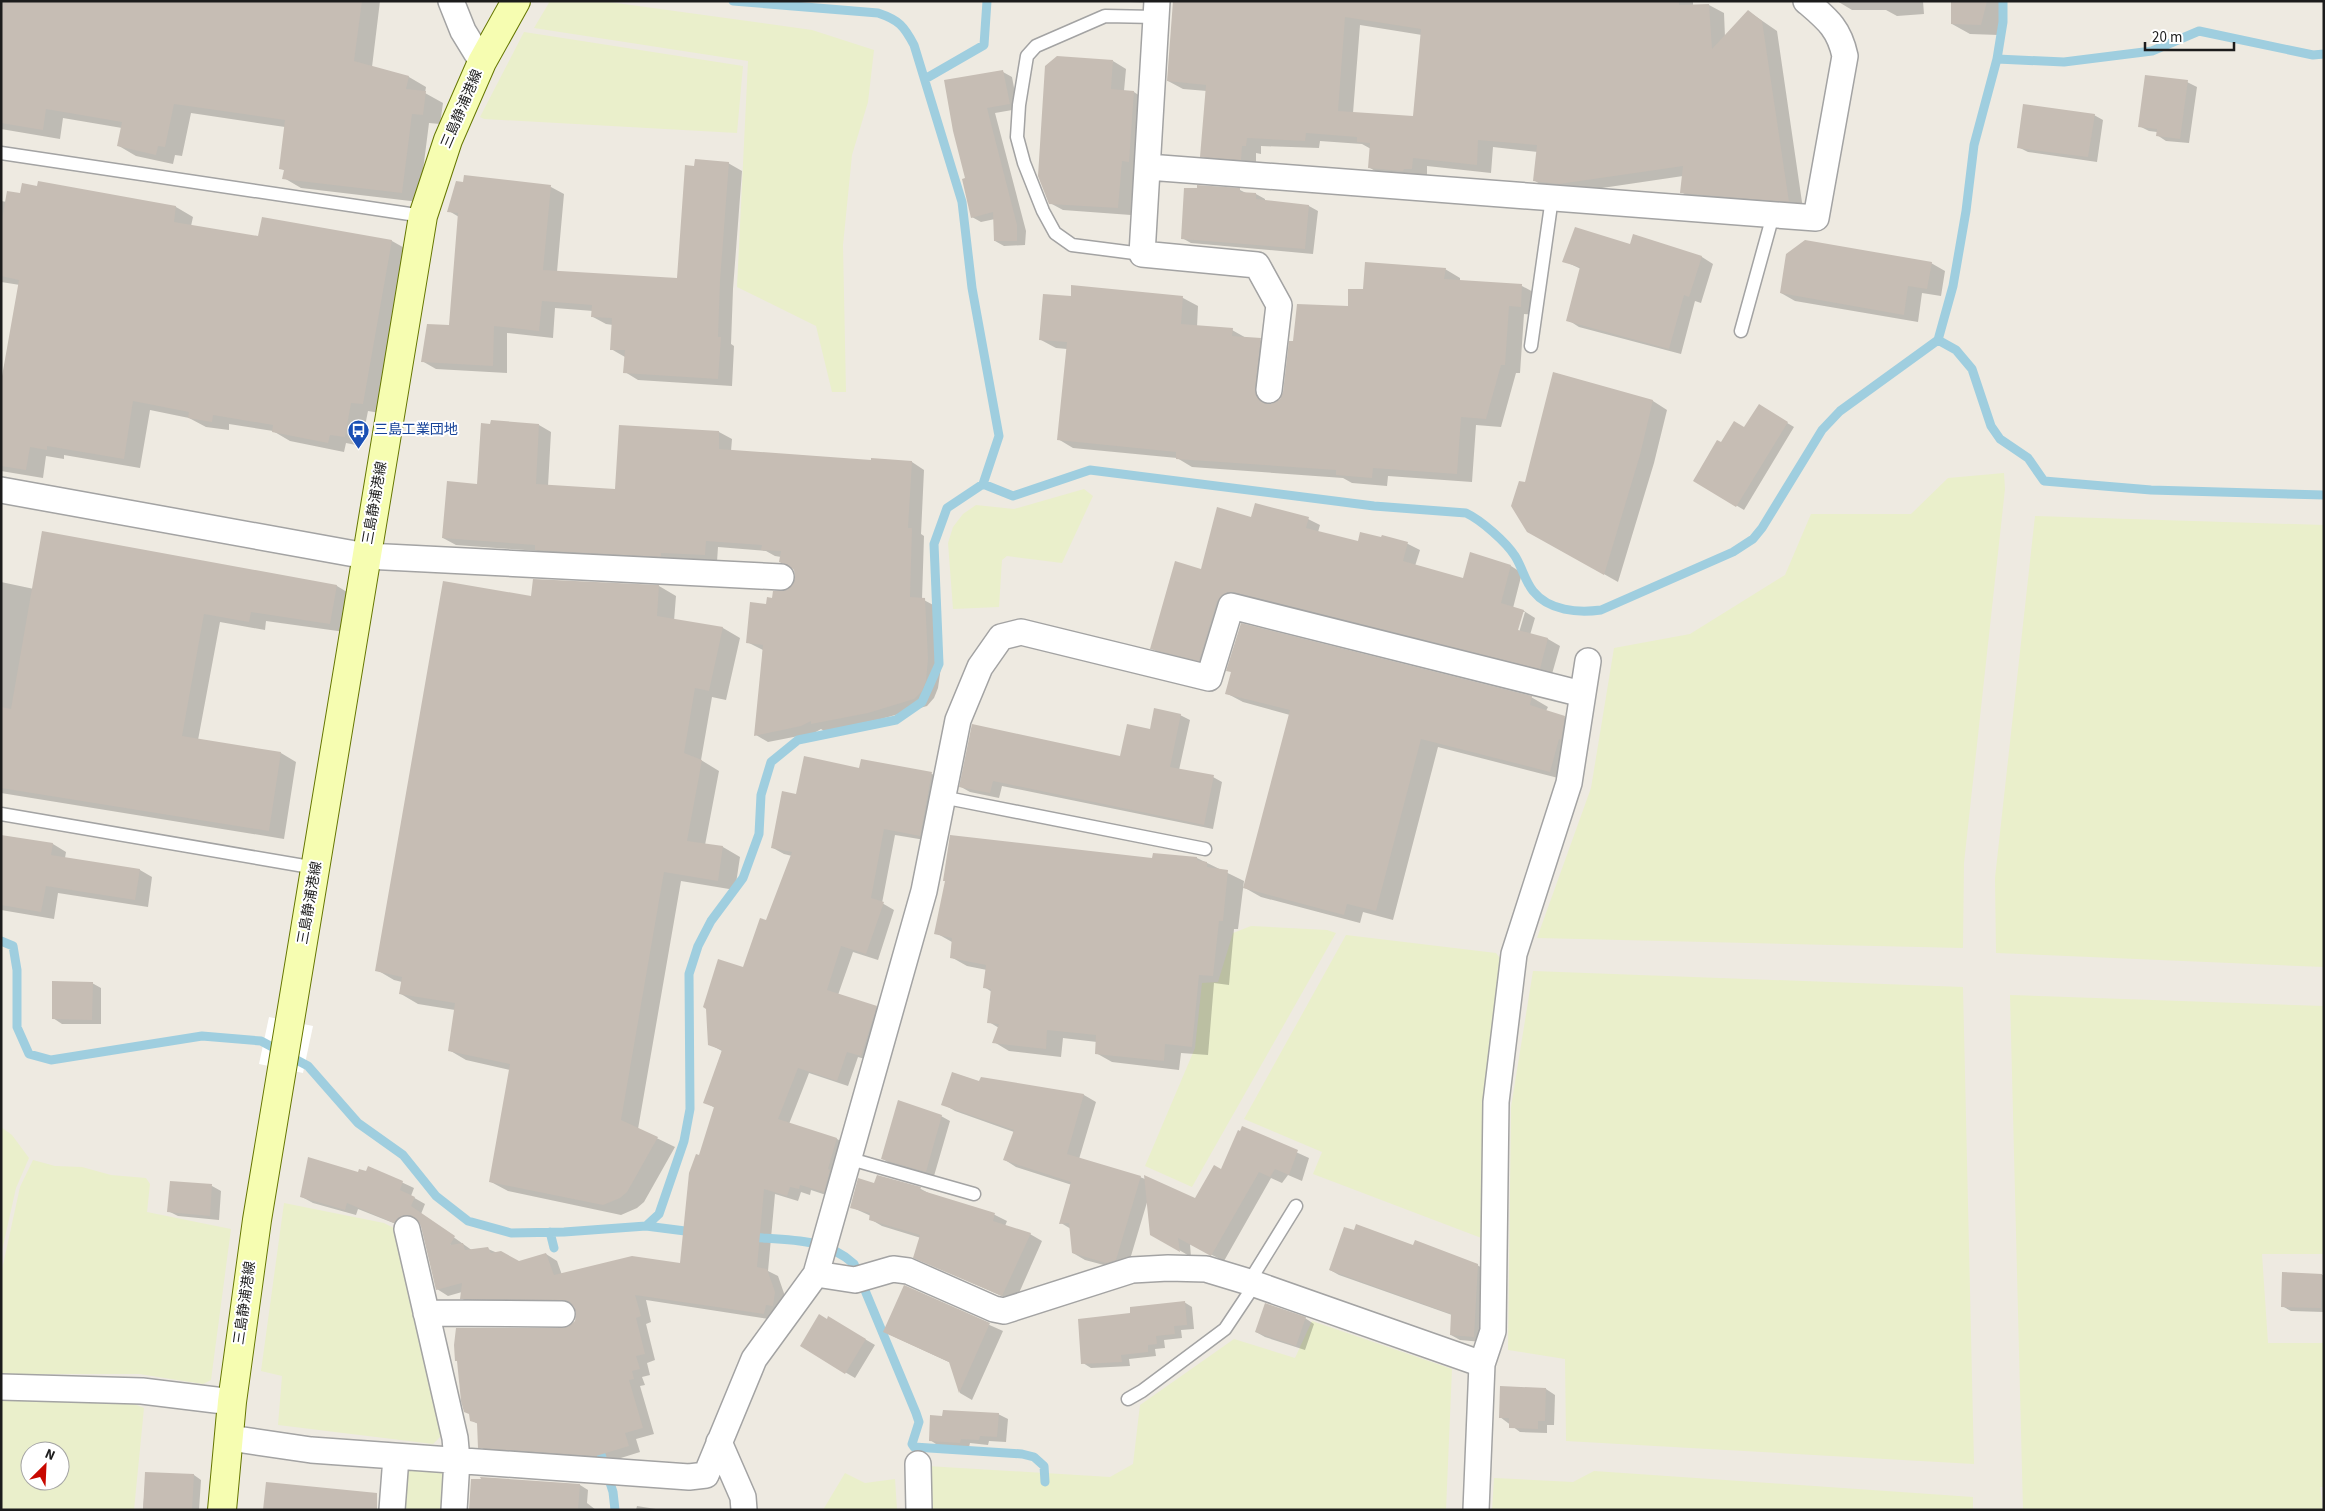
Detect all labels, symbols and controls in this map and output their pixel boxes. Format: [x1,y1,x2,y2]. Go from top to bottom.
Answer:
scale bar [2145,20,2234,52]
text: 20 m [2152,27,2182,48]
street label: 三島静浦港線 [436,66,488,152]
bus stop icon: 三島工業団地 [346,418,370,449]
place label: 三島工業団地 [374,420,458,440]
street label: 三島静浦港線 [358,460,392,546]
street label: 三島静浦港線 [293,860,327,946]
street label: 三島静浦港線 [229,1260,261,1346]
north arrow [20,1441,70,1491]
text: N [42,1444,58,1466]

